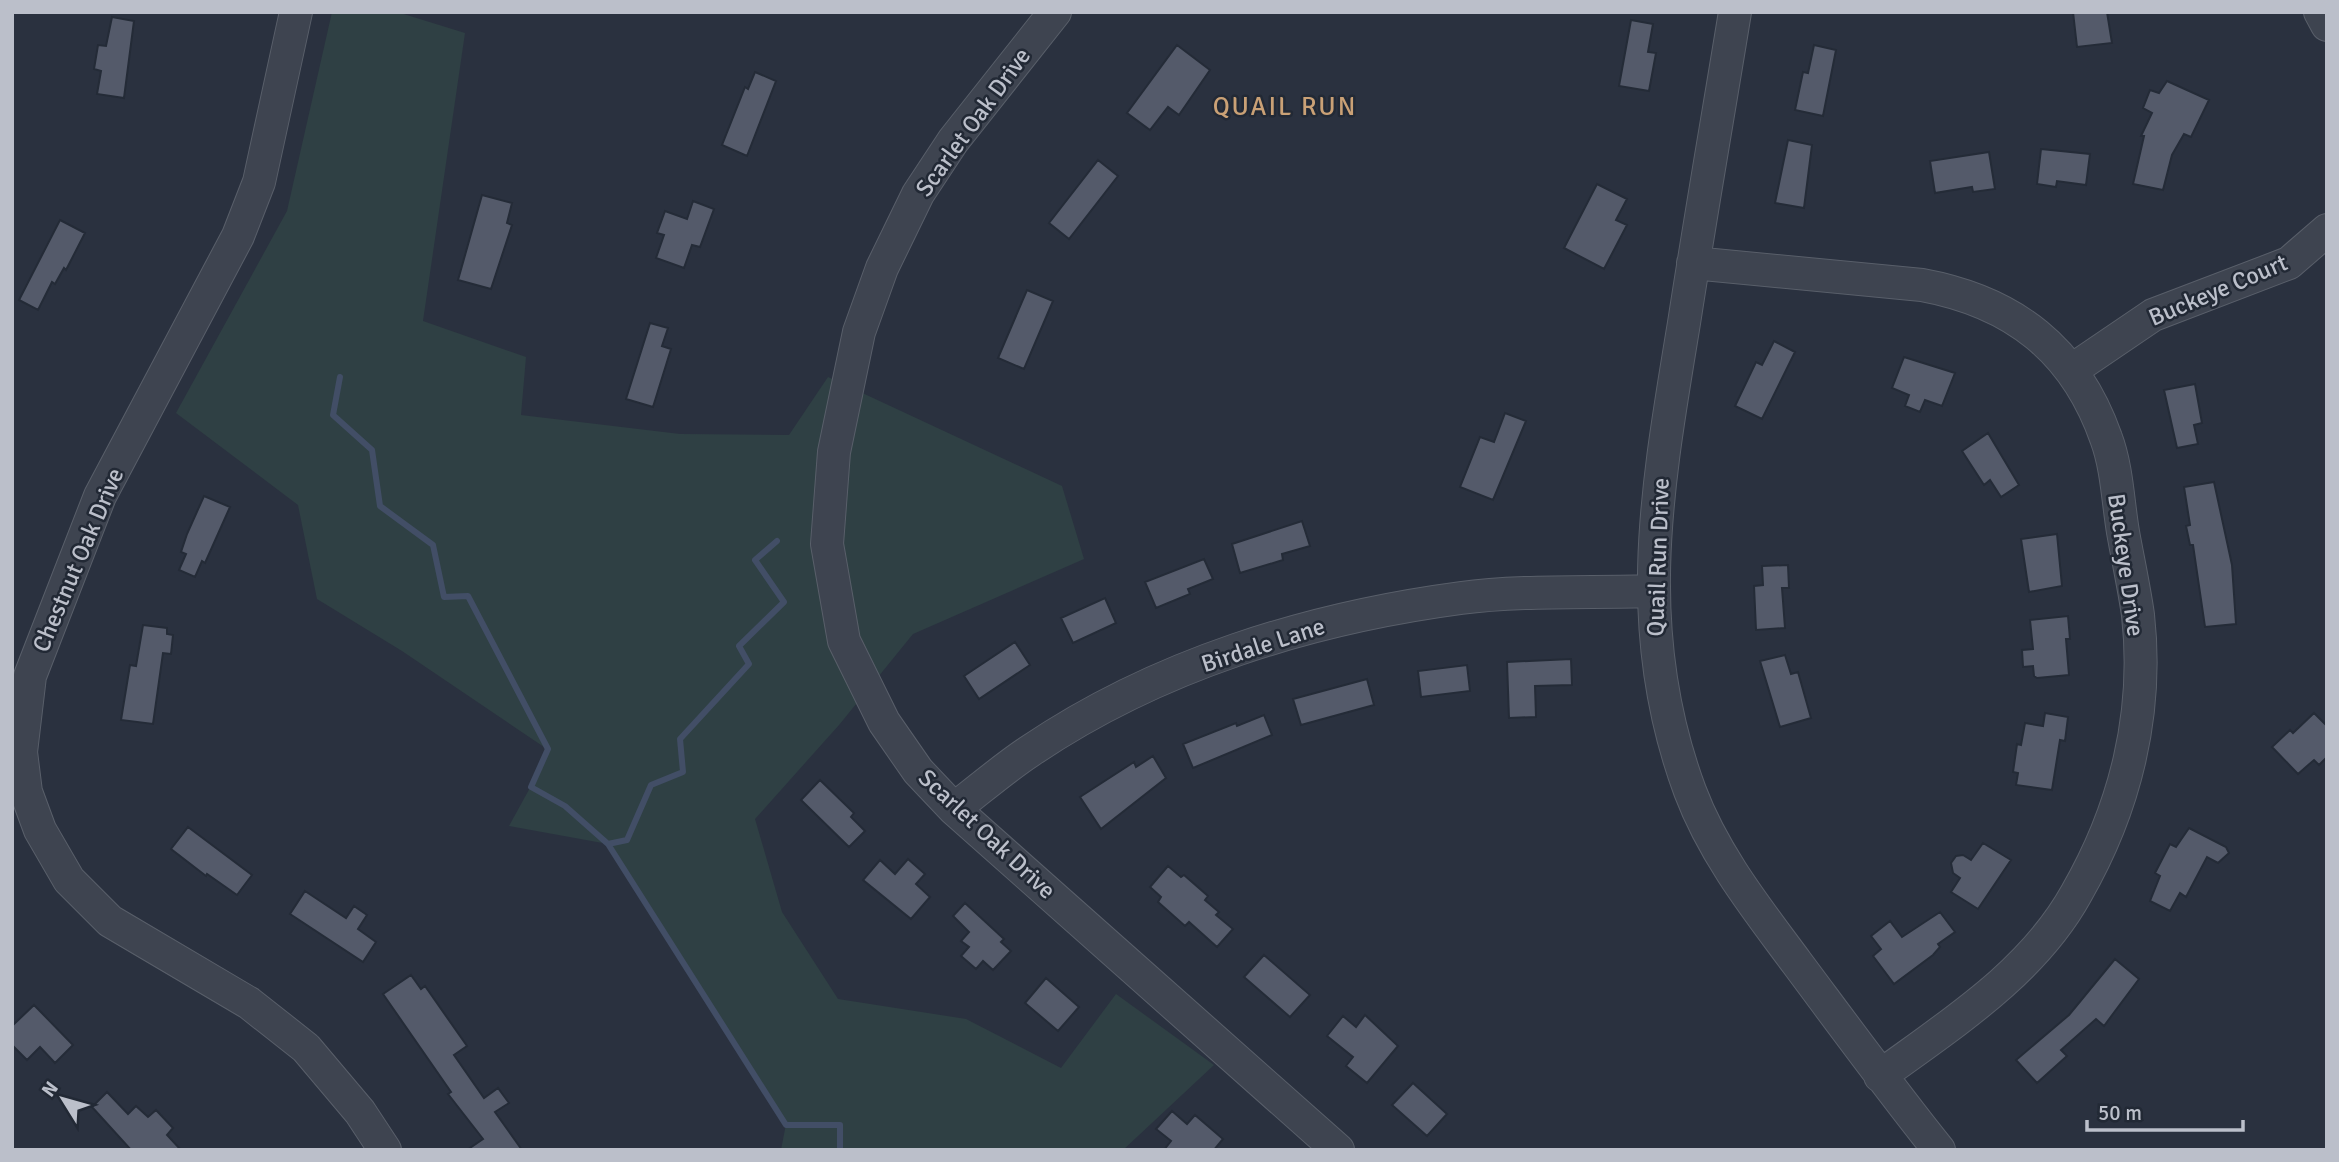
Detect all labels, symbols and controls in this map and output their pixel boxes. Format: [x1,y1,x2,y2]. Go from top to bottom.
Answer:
street label: Scarlet Oak Drive [909,42,1037,202]
district label: QUAIL RUN [1213,91,1357,123]
street label: Buckeye Court [2144,247,2292,333]
street label: Chestnut Oak Drive [26,463,130,657]
street label: Quail Run Drive [1640,477,1676,637]
street label: Buckeye Drive [2101,492,2151,638]
street label: Birdale Lane [1197,611,1329,679]
street label: Scarlet Oak Drive [912,763,1062,905]
north arrow [28,1064,98,1134]
text: N [37,1077,64,1102]
scale bar [2087,1088,2243,1132]
text: 50 m [2098,1100,2142,1126]

